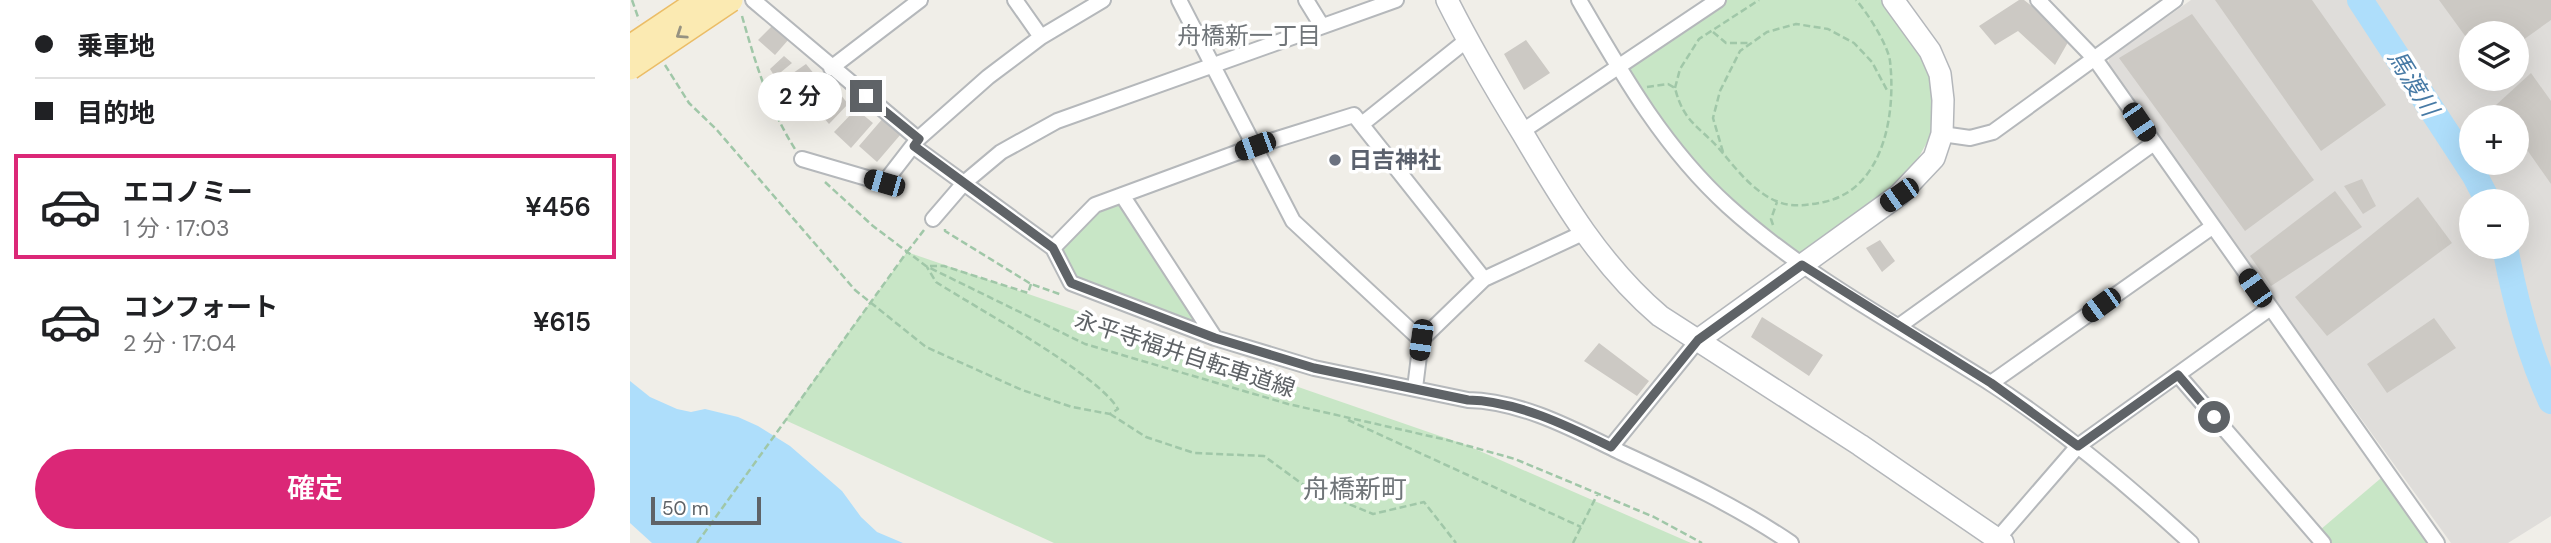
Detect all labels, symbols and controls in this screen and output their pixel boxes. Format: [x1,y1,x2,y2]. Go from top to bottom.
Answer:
district label: 舟橋新一丁目 [1177,20,1321,51]
map controls [2459,21,2529,259]
button: layers [2459,21,2529,91]
one-way arrow [676,26,689,38]
text: 乗車地 [77,29,155,63]
water label: 馬渡川 [2381,44,2447,124]
callout: 2 分 [758,72,842,120]
route end [850,80,882,112]
text: 2 分 [779,81,821,111]
text: 目的地 [77,96,155,130]
car [2119,99,2160,145]
button: + [2459,105,2529,175]
car [1232,129,1279,163]
place label: 日吉神社 [1349,145,1441,175]
marker: 日吉神社 [1327,152,1343,168]
car [861,167,908,199]
car [1876,174,1923,216]
icon: car [39,175,102,238]
text: エコノミー [123,175,253,209]
button: − [2459,189,2529,259]
text: ¥456 [525,190,591,224]
text: 1 分 · 17:03 [123,213,230,243]
car [2235,265,2276,311]
car [2078,284,2125,326]
icon: car [39,290,102,353]
text: コンフォート [123,290,278,324]
street label: 永平寺福井自転車道線 [1071,304,1299,404]
text: ¥615 [533,305,591,339]
car [1408,318,1435,362]
text: 2 分 · 17:04 [123,328,236,358]
route start [2198,401,2230,433]
button: 確定 [35,449,595,529]
district label: 舟橋新町 [1303,472,1407,506]
scale bar [651,494,761,526]
text: 50 m [662,496,709,521]

